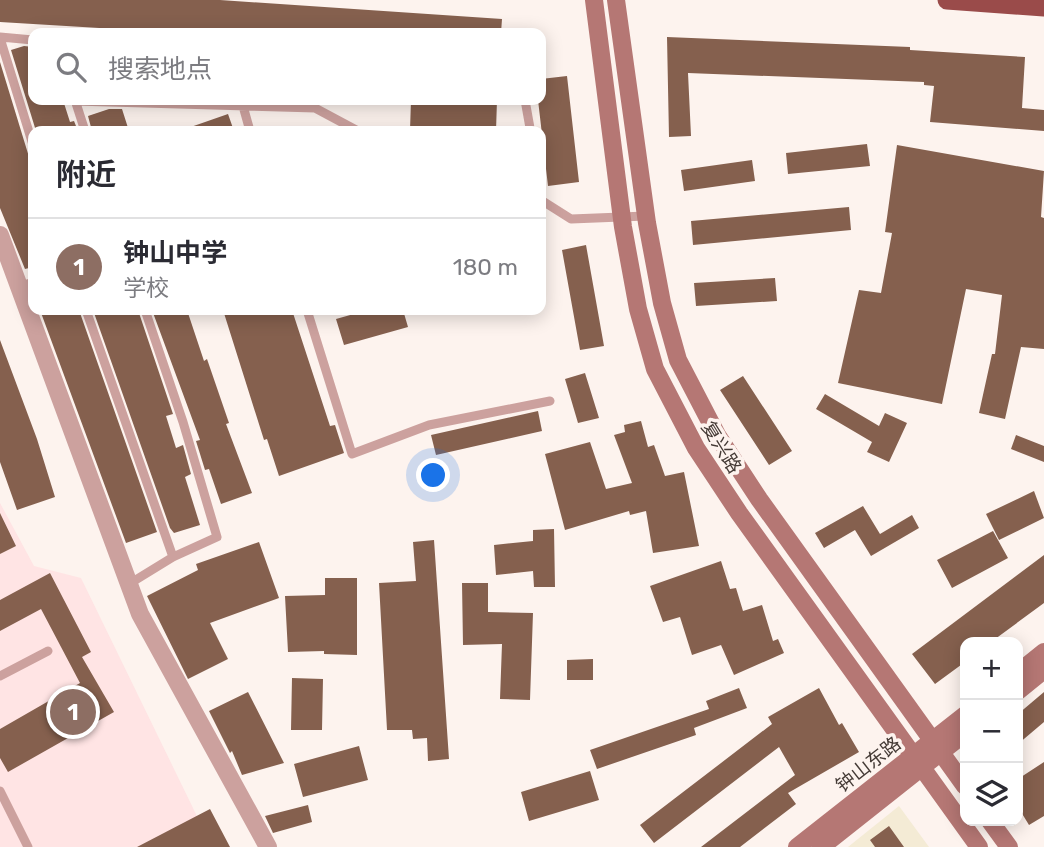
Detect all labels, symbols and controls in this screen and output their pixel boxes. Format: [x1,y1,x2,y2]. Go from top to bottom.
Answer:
search box [28,28,546,105]
icon: search [52,48,90,86]
text: 搜索地点 [108,54,212,85]
text: 附近 [56,157,116,193]
text: 钟山中学 [123,238,227,269]
text: 1 [73,253,85,281]
text: 180 m [453,253,518,281]
text: 学校 [123,274,169,302]
street label: 复兴路 [697,417,746,478]
your location [416,458,450,492]
map controls [960,637,1023,826]
button: + [960,637,1023,700]
pin: 1 [50,686,96,738]
button: − [960,700,1023,763]
street label: 钟山东路 [831,732,905,797]
button: layers [960,763,1023,826]

